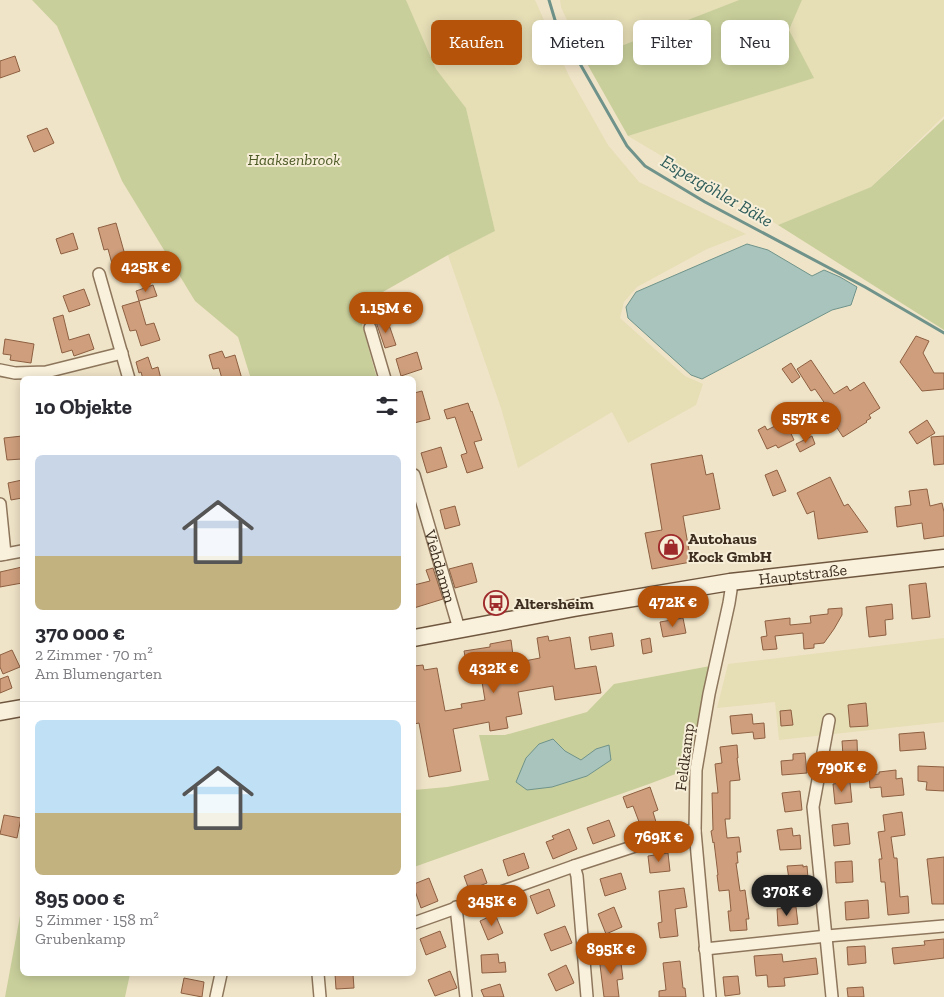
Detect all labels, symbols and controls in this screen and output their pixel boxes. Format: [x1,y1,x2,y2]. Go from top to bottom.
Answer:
chip: Kaufen [431,20,522,65]
chip: Mieten [532,20,623,65]
chip: Filter [633,20,711,65]
chip: Neu [721,20,789,65]
park label: Haaksenbrook [248,150,340,169]
water label: Espergöhler Bäke [657,150,777,232]
pin: 425K € [105,250,187,293]
text: 425K € [121,257,171,276]
pin: 1.15M € [340,292,432,334]
text: 1.15M € [360,298,412,317]
icon: filters [373,392,401,420]
text: 10 Objekte [35,394,132,419]
pin: 557K € [765,402,847,444]
text: 557K € [782,408,830,427]
icon: home [173,487,263,577]
street label: Viehdamm [420,527,460,605]
place label: Autohaus Kock GmbH [688,529,772,566]
shop icon: Autohaus Kock GmbH [658,534,684,560]
street label: Hauptstraße [757,560,848,589]
pin: 472K € [632,586,714,628]
bus stop icon: Altersheim [483,590,509,616]
text: 472K € [649,592,697,611]
place label: Altersheim [514,594,594,613]
text: 370 000 € [35,620,125,645]
text: 2 Zimmer · 70 m² [35,645,153,664]
pin: 432K € [453,652,535,694]
text: 432K € [469,658,519,677]
text: Am Blumengarten [35,664,162,683]
street label: Feldkamp [671,722,698,792]
pin: 790K € [801,750,883,793]
icon: home [173,753,263,843]
text: 790K € [818,757,866,776]
pin: 769K € [618,820,700,863]
text: 769K € [635,827,683,846]
pin: 370K € [746,874,828,917]
text: 370K € [763,881,811,900]
pin: 345K € [451,884,533,927]
text: 895 000 € [35,885,125,910]
text: 345K € [467,891,517,910]
text: 5 Zimmer · 158 m² [35,910,159,929]
text: Grubenkamp [35,929,126,948]
pin: 895K € [570,932,652,975]
text: 895K € [587,939,635,958]

